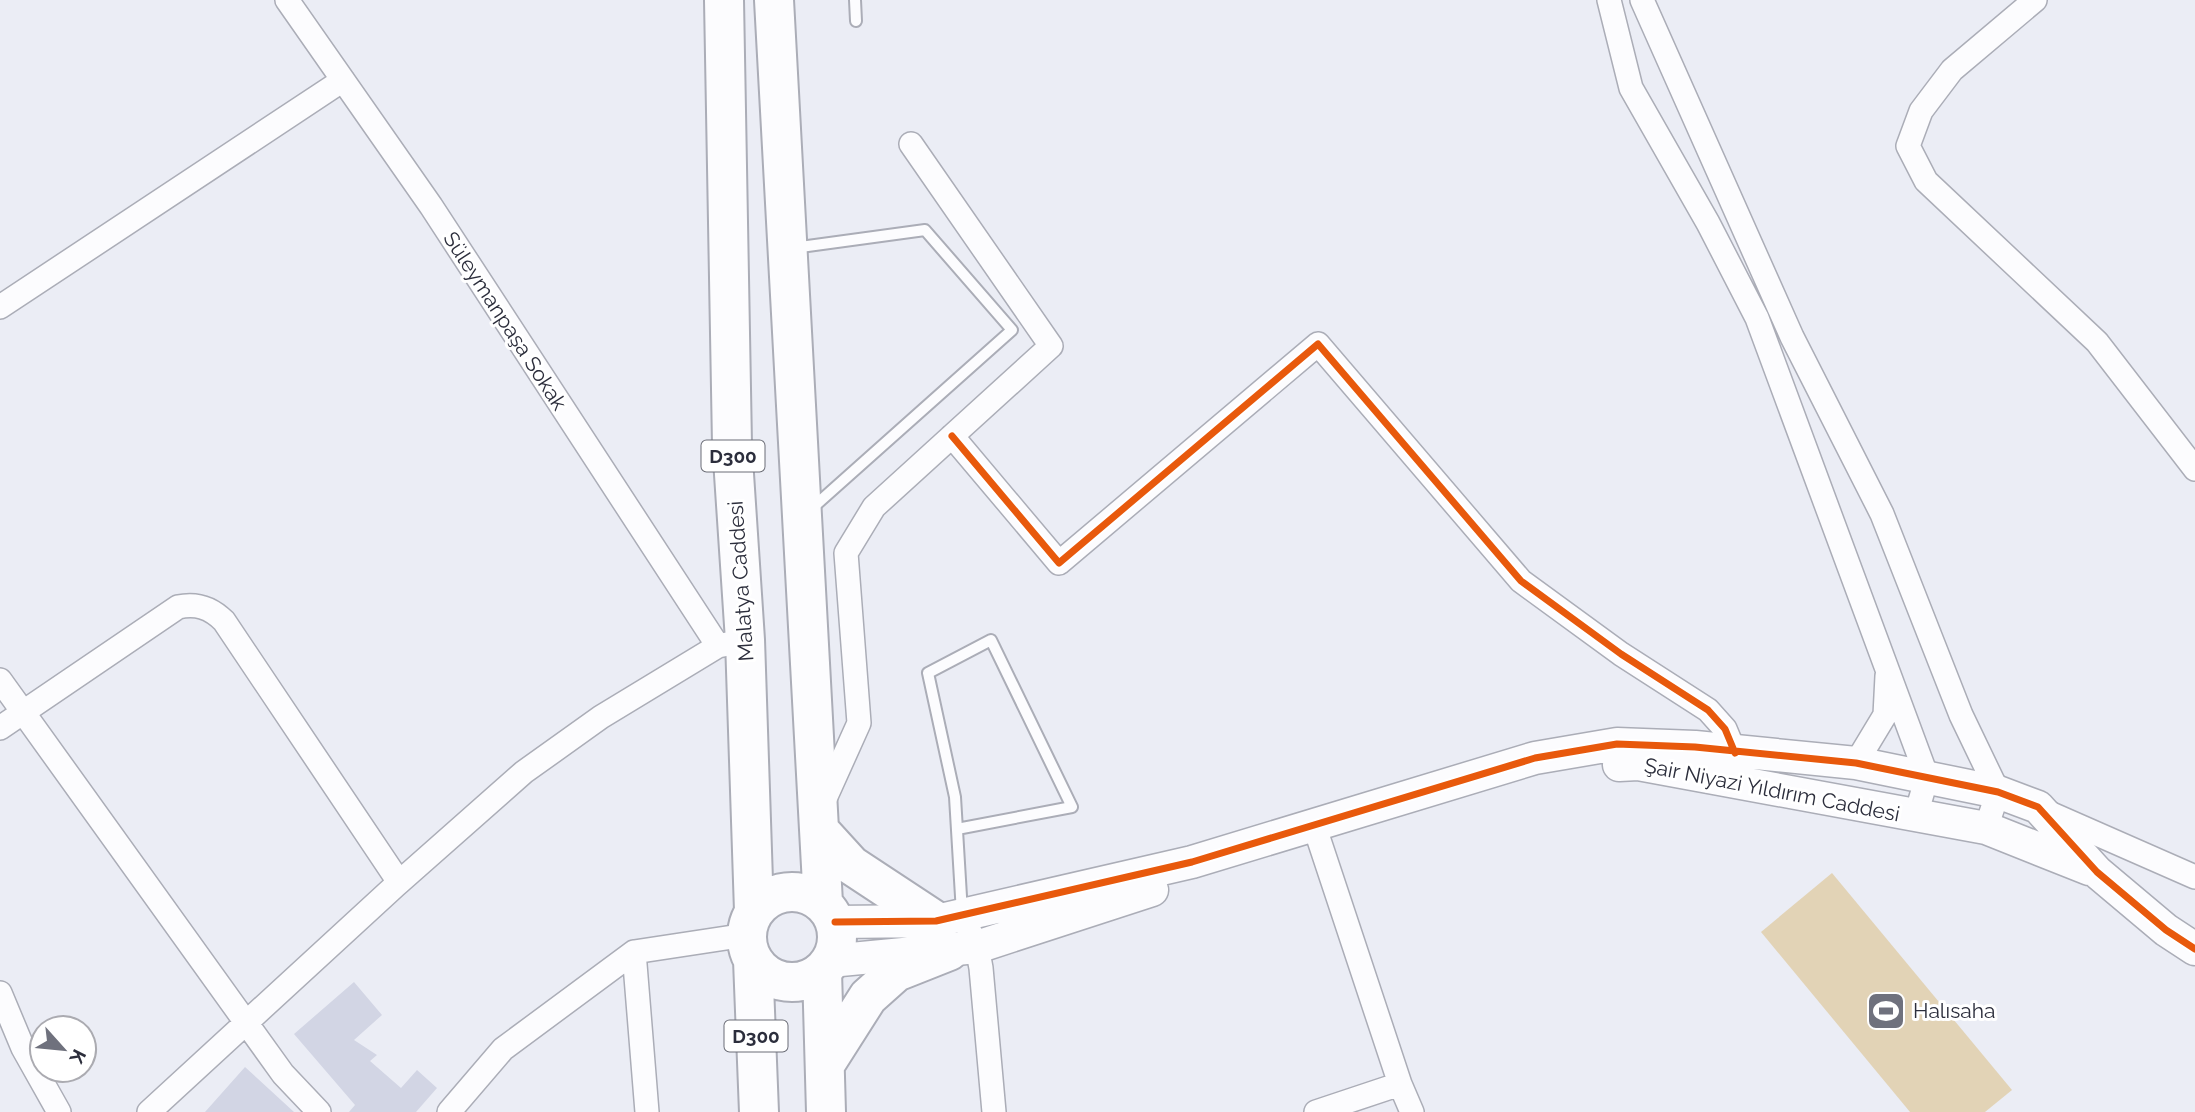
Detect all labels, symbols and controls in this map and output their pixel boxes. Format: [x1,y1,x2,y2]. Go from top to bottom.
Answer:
street label: Süleymanpaşa Sokak [438,227,572,415]
road number: D300 [702,440,764,471]
street label: Malatya Caddesi [722,500,759,662]
street label: Şair Niyazi Yıldırım Caddesi [1642,752,1902,827]
sports icon: Halısaha [1865,990,1907,1032]
place label: Halısaha [1913,998,1995,1023]
north arrow [28,1014,98,1084]
road number: D300 [724,1020,788,1052]
text: K [65,1046,91,1068]

